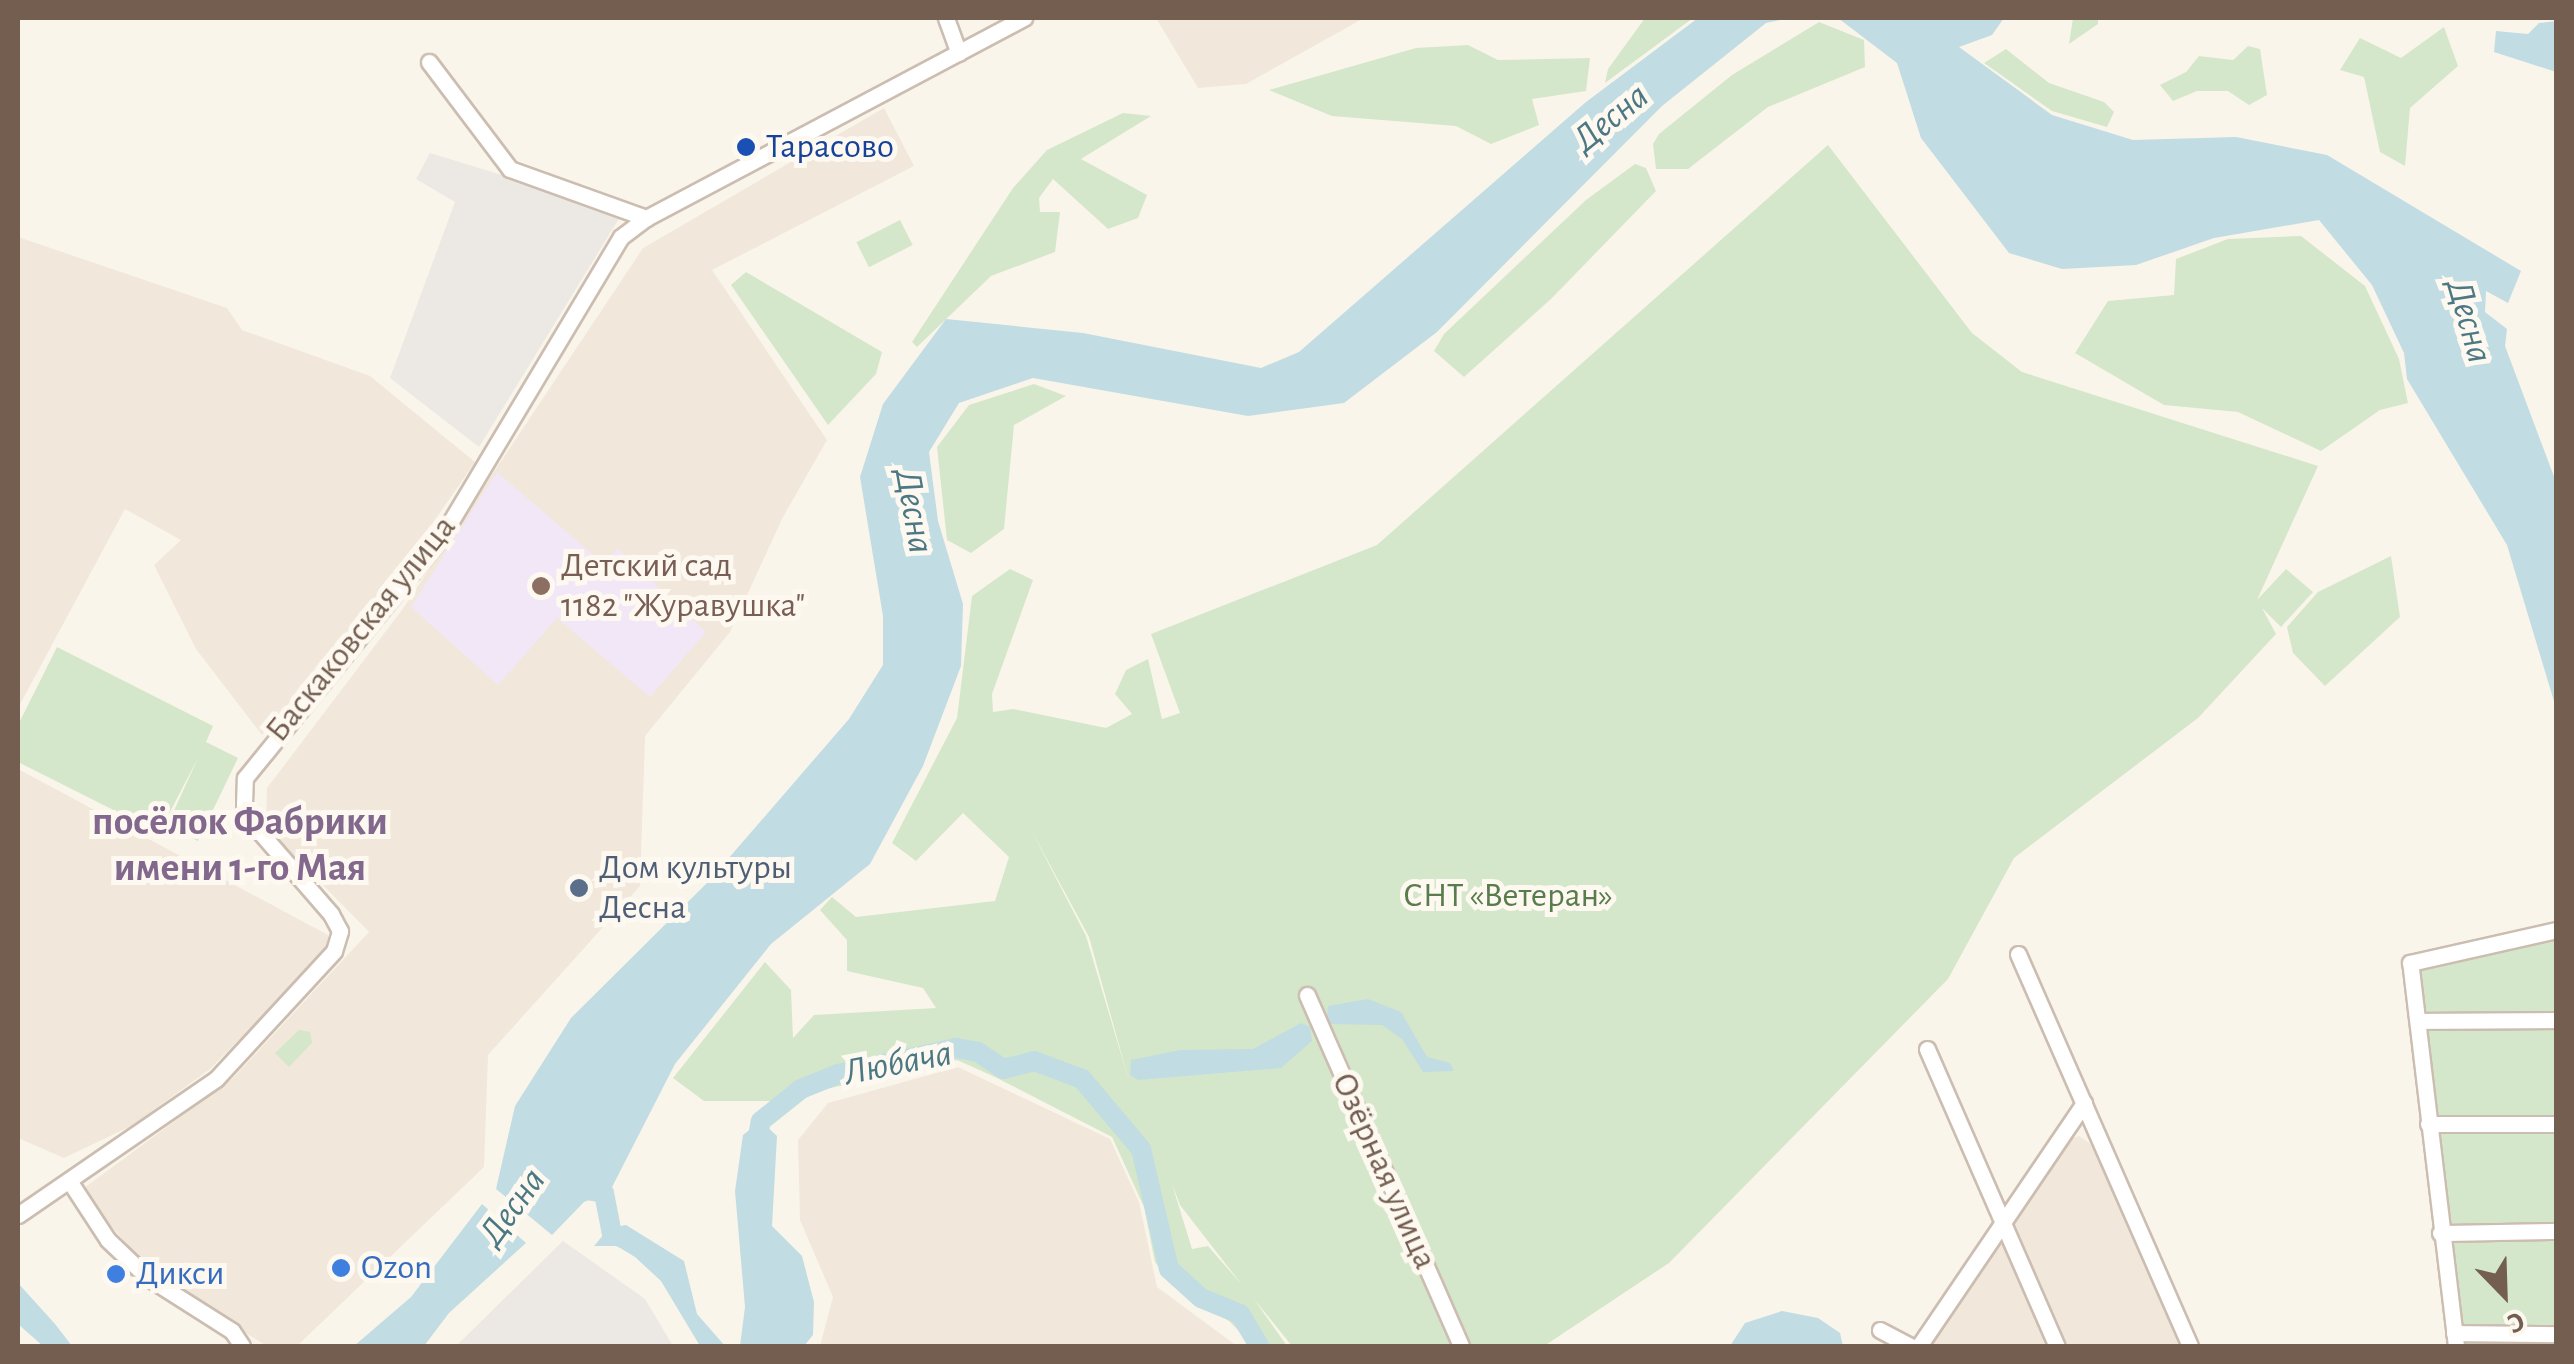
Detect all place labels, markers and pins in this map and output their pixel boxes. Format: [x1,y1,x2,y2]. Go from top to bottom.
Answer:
place label: Тарасово [766,126,894,168]
marker: Тарасово [735,136,757,158]
place label: Детский сад 1182 "Журавушка" [561,545,805,627]
marker: Детский сад 1182 "Журавушка" [530,575,552,597]
place label: Дом культуры Десна [599,847,792,929]
marker: Дом культуры Десна [568,877,590,899]
place label: Ozon [361,1247,432,1289]
place label: Дикси [136,1253,224,1295]
marker: Ozon [330,1257,352,1279]
marker: Дикси [105,1263,127,1285]

